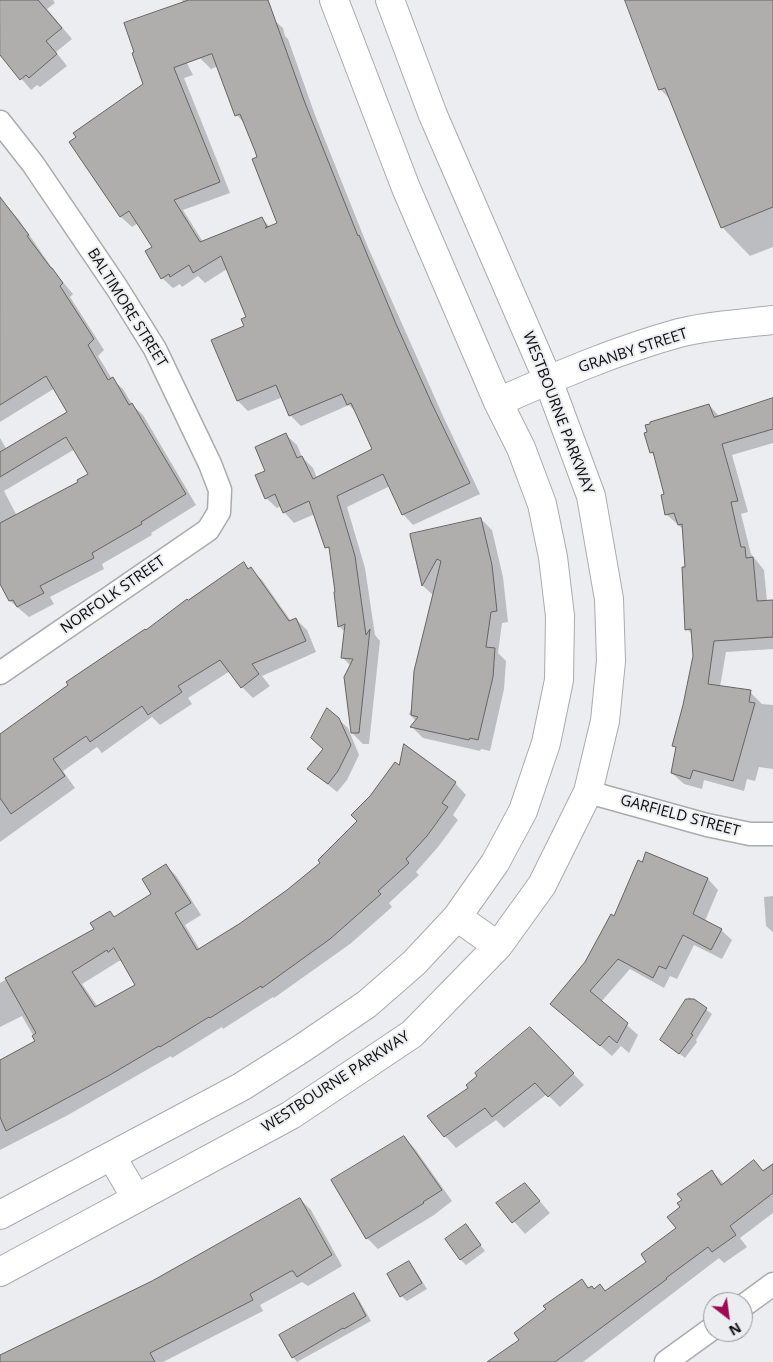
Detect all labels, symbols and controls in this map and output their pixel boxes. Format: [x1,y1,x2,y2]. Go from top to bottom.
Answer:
street label: BALTIMORE STREET [83,245,171,371]
street label: GRANBY STREET [576,325,690,377]
street label: WESTBOURNE PARKWAY [519,329,597,497]
street label: NORFOLK STREET [57,552,169,638]
street label: GARFIELD STREET [618,791,742,841]
street label: WESTBOURNE PARKWAY [259,1027,413,1137]
north arrow [703,1292,753,1342]
text: N [726,1318,745,1341]

